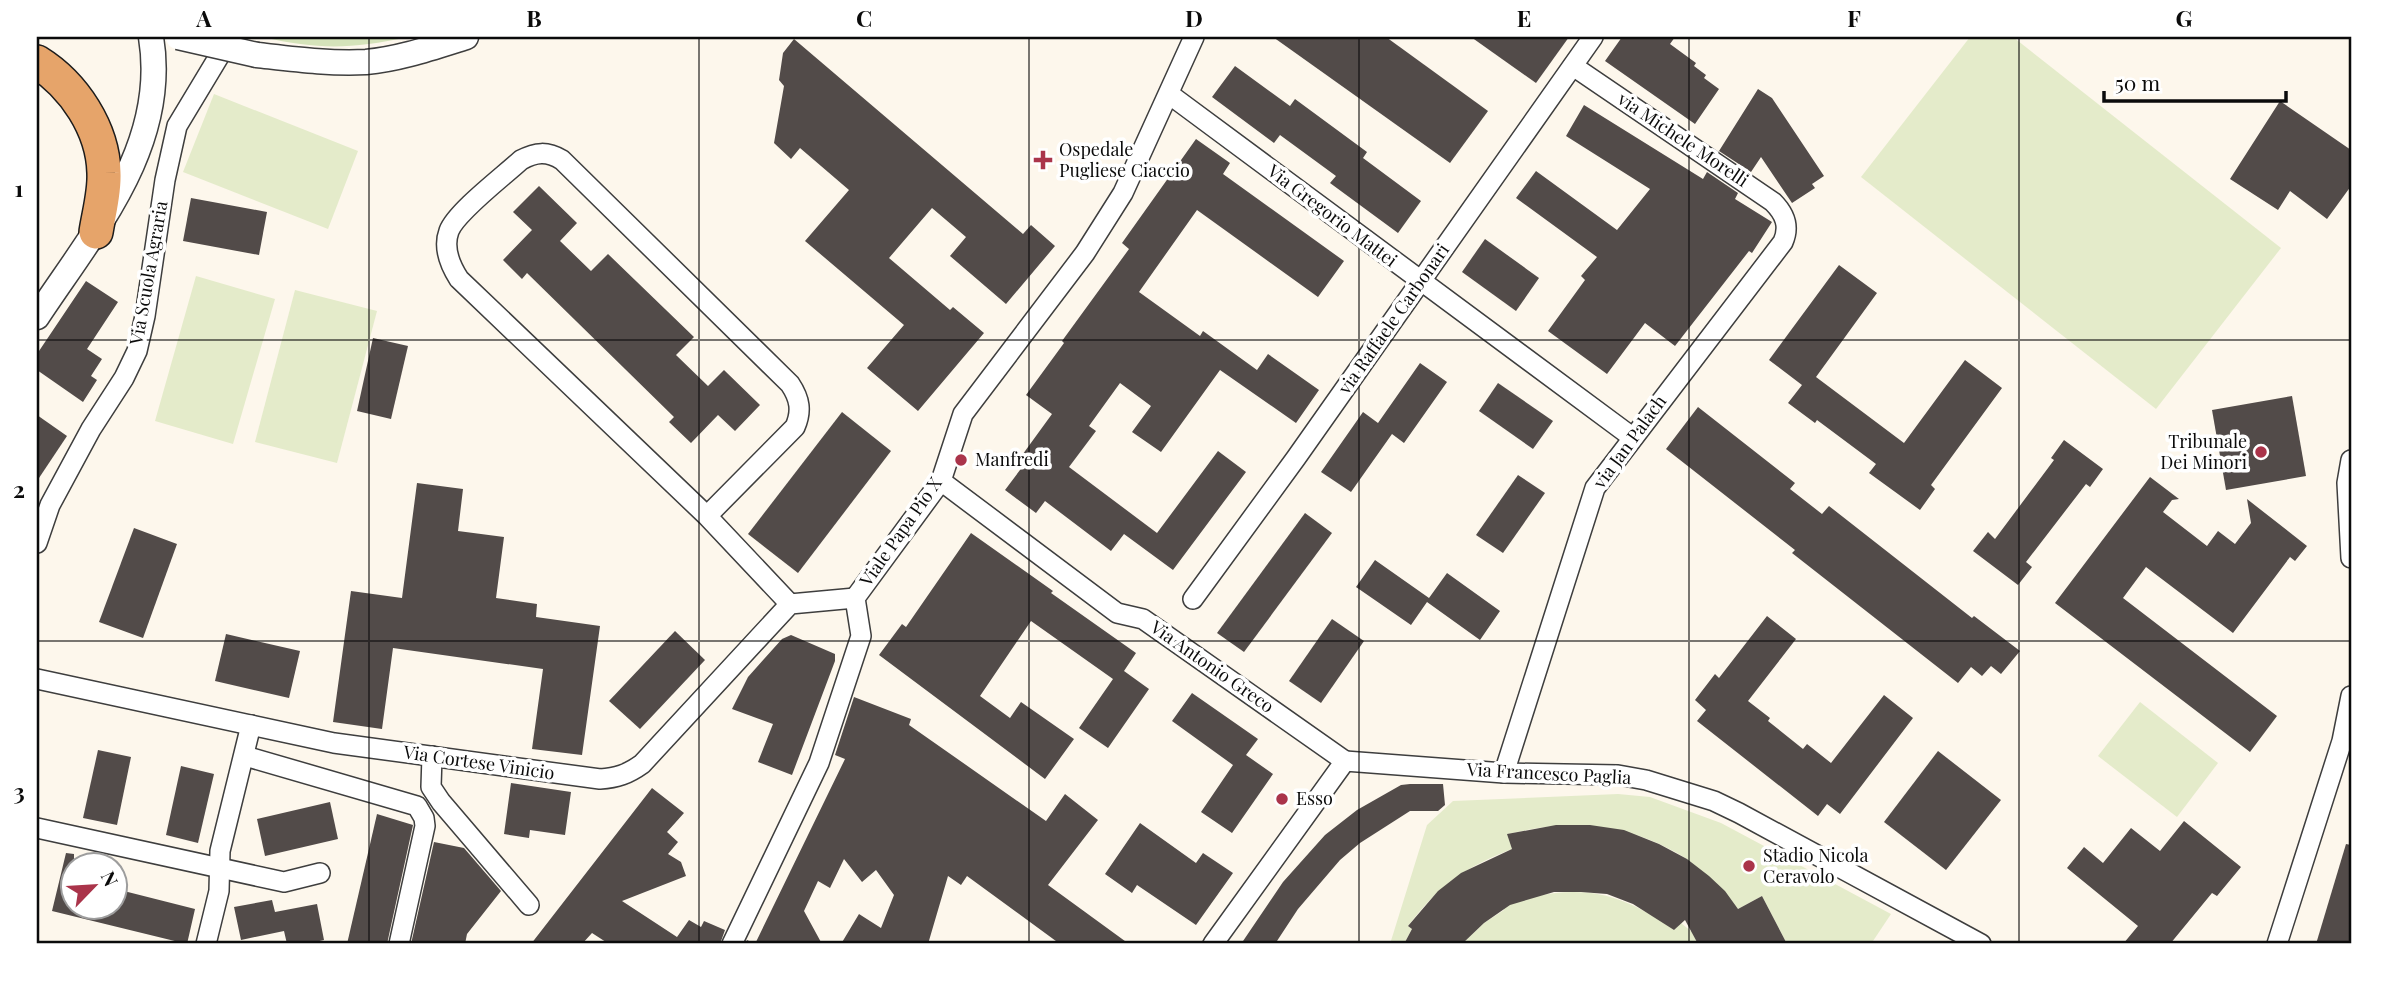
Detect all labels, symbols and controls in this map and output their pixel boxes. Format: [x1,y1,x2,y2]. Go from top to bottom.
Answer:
text: A [195,2,212,33]
text: B [526,2,542,33]
text: C [856,2,872,33]
text: D [1185,2,1203,33]
text: E [1517,2,1531,33]
text: F [1847,2,1861,33]
text: G [2176,2,2193,33]
scale bar [2104,60,2286,104]
text: 50 m [2115,68,2161,96]
street label: via Michele Morelli [1613,86,1754,192]
place label: Ospedale Pugliese Ciaccio [1059,137,1190,182]
marker: Ospedale Pugliese Ciaccio [1033,150,1053,170]
street label: Via Gregorio Mattei [1262,158,1402,272]
text: 1 [15,172,24,203]
street label: Via Scuola Agraria [123,199,172,348]
street label: via Raffaele Carbonari [1332,239,1454,399]
street label: via Jan Palach [1587,390,1671,494]
place label: Tribunale Dei Minori [2160,429,2247,474]
marker: Tribunale Dei Minori [2253,444,2269,460]
place label: Manfredi [975,447,1049,471]
marker: Manfredi [953,452,969,468]
street label: Viale Papa Pio X [853,472,947,592]
text: 2 [13,473,25,504]
street label: Via Antonio Greco [1145,614,1279,718]
street label: Via Cortese Vinicio [401,739,556,784]
street label: Via Francesco Paglia [1465,757,1632,789]
text: 3 [13,775,25,806]
place label: Esso [1296,786,1333,810]
marker: Esso [1274,791,1290,807]
place label: Stadio Nicola Ceravolo [1763,843,1868,888]
north arrow [60,852,130,922]
marker: Stadio Nicola Ceravolo [1741,858,1757,874]
text: N [96,867,125,890]

